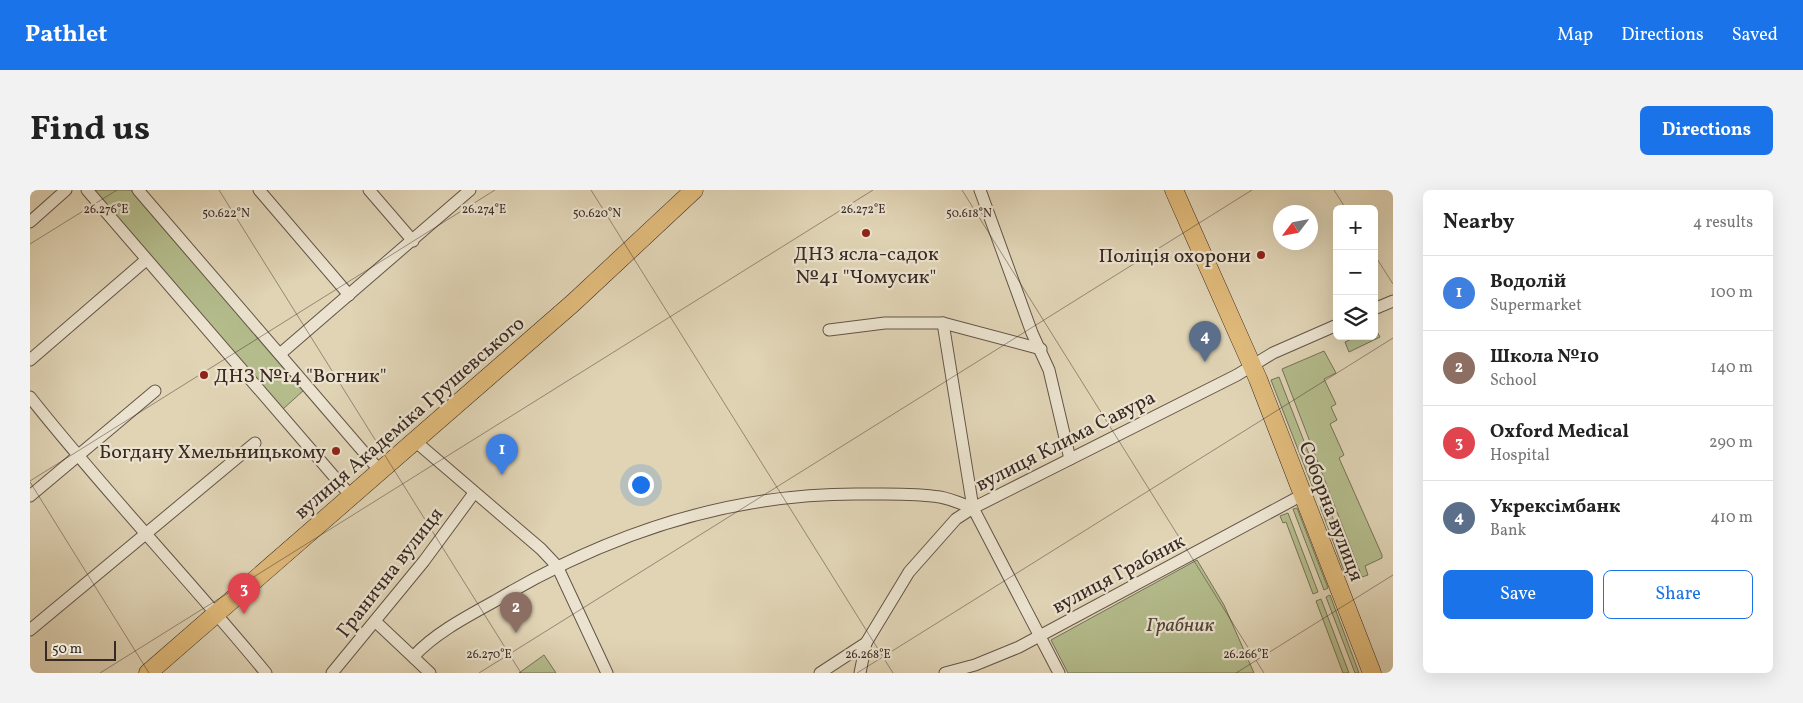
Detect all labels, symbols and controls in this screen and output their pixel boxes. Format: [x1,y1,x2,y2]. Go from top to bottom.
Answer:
text: Pathlet [25,18,107,52]
text: Map [1557,23,1593,48]
text: Directions [1621,23,1704,48]
text: Saved [1732,23,1778,48]
text: Find us [30,106,150,154]
button: Directions [1640,106,1773,155]
text: 26.276°E [83,202,129,218]
text: 26.274°E [462,202,506,218]
text: 26.272°E [841,202,885,218]
north arrow [1273,205,1318,250]
map controls [1333,205,1378,340]
button: + [1333,205,1378,250]
text: 50.622°N [202,206,250,222]
text: 50.620°N [573,206,621,222]
text: 50.618°N [946,206,992,222]
text: Nearby [1443,208,1514,237]
text: 4 results [1693,212,1753,234]
marker: ДНЗ ясла-садок №41 "Чомусик" [860,227,872,239]
place label: ДНЗ ясла-садок №41 "Чомусик" [793,241,939,292]
place label: Поліцiя охорони [1098,243,1251,271]
marker: Поліцiя охорони [1255,249,1267,261]
button: − [1333,250,1378,295]
text: Водолій [1490,269,1566,295]
text: 1 [1456,282,1462,304]
text: 100 m [1710,282,1753,304]
button: layers [1333,295,1378,340]
text: Supermarket [1490,295,1582,317]
street label: вулиця Академіка Грушевського [289,311,532,526]
pin: 4 [1189,321,1221,362]
text: Школа №10 [1490,344,1599,370]
text: 2 [1455,357,1463,379]
text: 140 m [1711,357,1753,379]
place label: ДНЗ №14 "Вогник" [214,363,387,391]
marker: ДНЗ №14 "Вогник" [198,369,210,381]
text: School [1490,370,1537,392]
street label: вулиця Клима Савура [971,384,1161,499]
text: Oxford Medical [1490,419,1629,445]
text: 3 [1455,432,1463,454]
text: 290 m [1709,432,1753,454]
pin: 1 [486,434,518,475]
street label: Соборна вулиця [1291,438,1370,586]
place label: Богдану Хмельницькому [99,439,326,467]
marker: Богдану Хмельницькому [330,445,342,457]
text: Hospital [1490,445,1550,467]
your location [628,472,654,498]
text: Укрексімбанк [1490,494,1620,520]
street label: Гранична вулиця [331,502,450,644]
text: 4 [1454,507,1464,529]
text: 410 m [1710,507,1753,529]
text: Bank [1490,520,1526,542]
street label: вулиця Грабник [1048,528,1191,622]
button: Save [1443,570,1593,619]
button: Share [1603,570,1753,619]
pin: 3 [228,573,260,614]
pin: 2 [500,592,532,633]
park label: Грабник [1146,612,1214,640]
scale bar [45,638,116,661]
text: 50 m [52,640,82,659]
text: 26.270°E [466,647,512,663]
text: 26.268°E [845,647,891,663]
text: 26.266°E [1223,647,1269,663]

